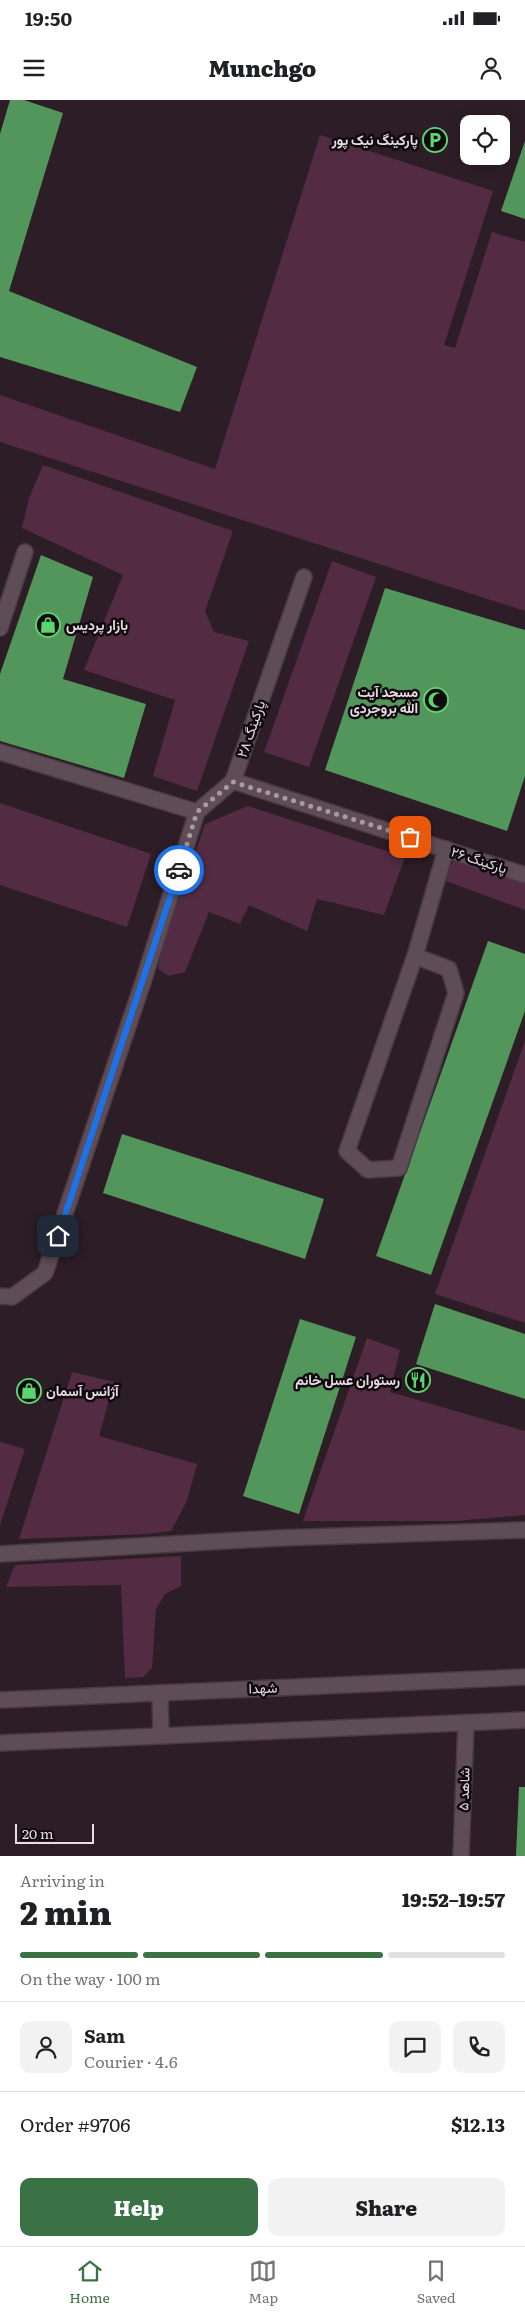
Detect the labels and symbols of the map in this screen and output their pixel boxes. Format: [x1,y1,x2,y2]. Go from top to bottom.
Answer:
parking icon: پارکینگ نیک پور [422,127,448,153]
place label: پارکینگ نیک پور [331,129,418,150]
shop icon: بازار پردیس [35,612,61,638]
place label: بازار پردیس [66,614,128,635]
place label: مسجد آیت الله بروجردی [350,681,418,717]
mosque icon: مسجد آیت الله بروجردی [423,687,449,713]
street label: پارکینگ ۲۸ [231,697,270,760]
pin [389,816,431,858]
street label: پارکینگ ۲۶ [448,841,510,878]
courier [154,845,204,895]
pin [37,1215,79,1257]
restaurant icon: رستوران عسل خانم [405,1367,431,1393]
place label: رستوران عسل خانم [295,1369,400,1389]
shop icon: آژانس آسمان [16,1378,42,1404]
place label: آژانس آسمان [46,1380,120,1400]
street label: شهدا [248,1677,278,1697]
street label: شاهد ۵ [452,1767,474,1811]
scale bar [15,1821,94,1844]

